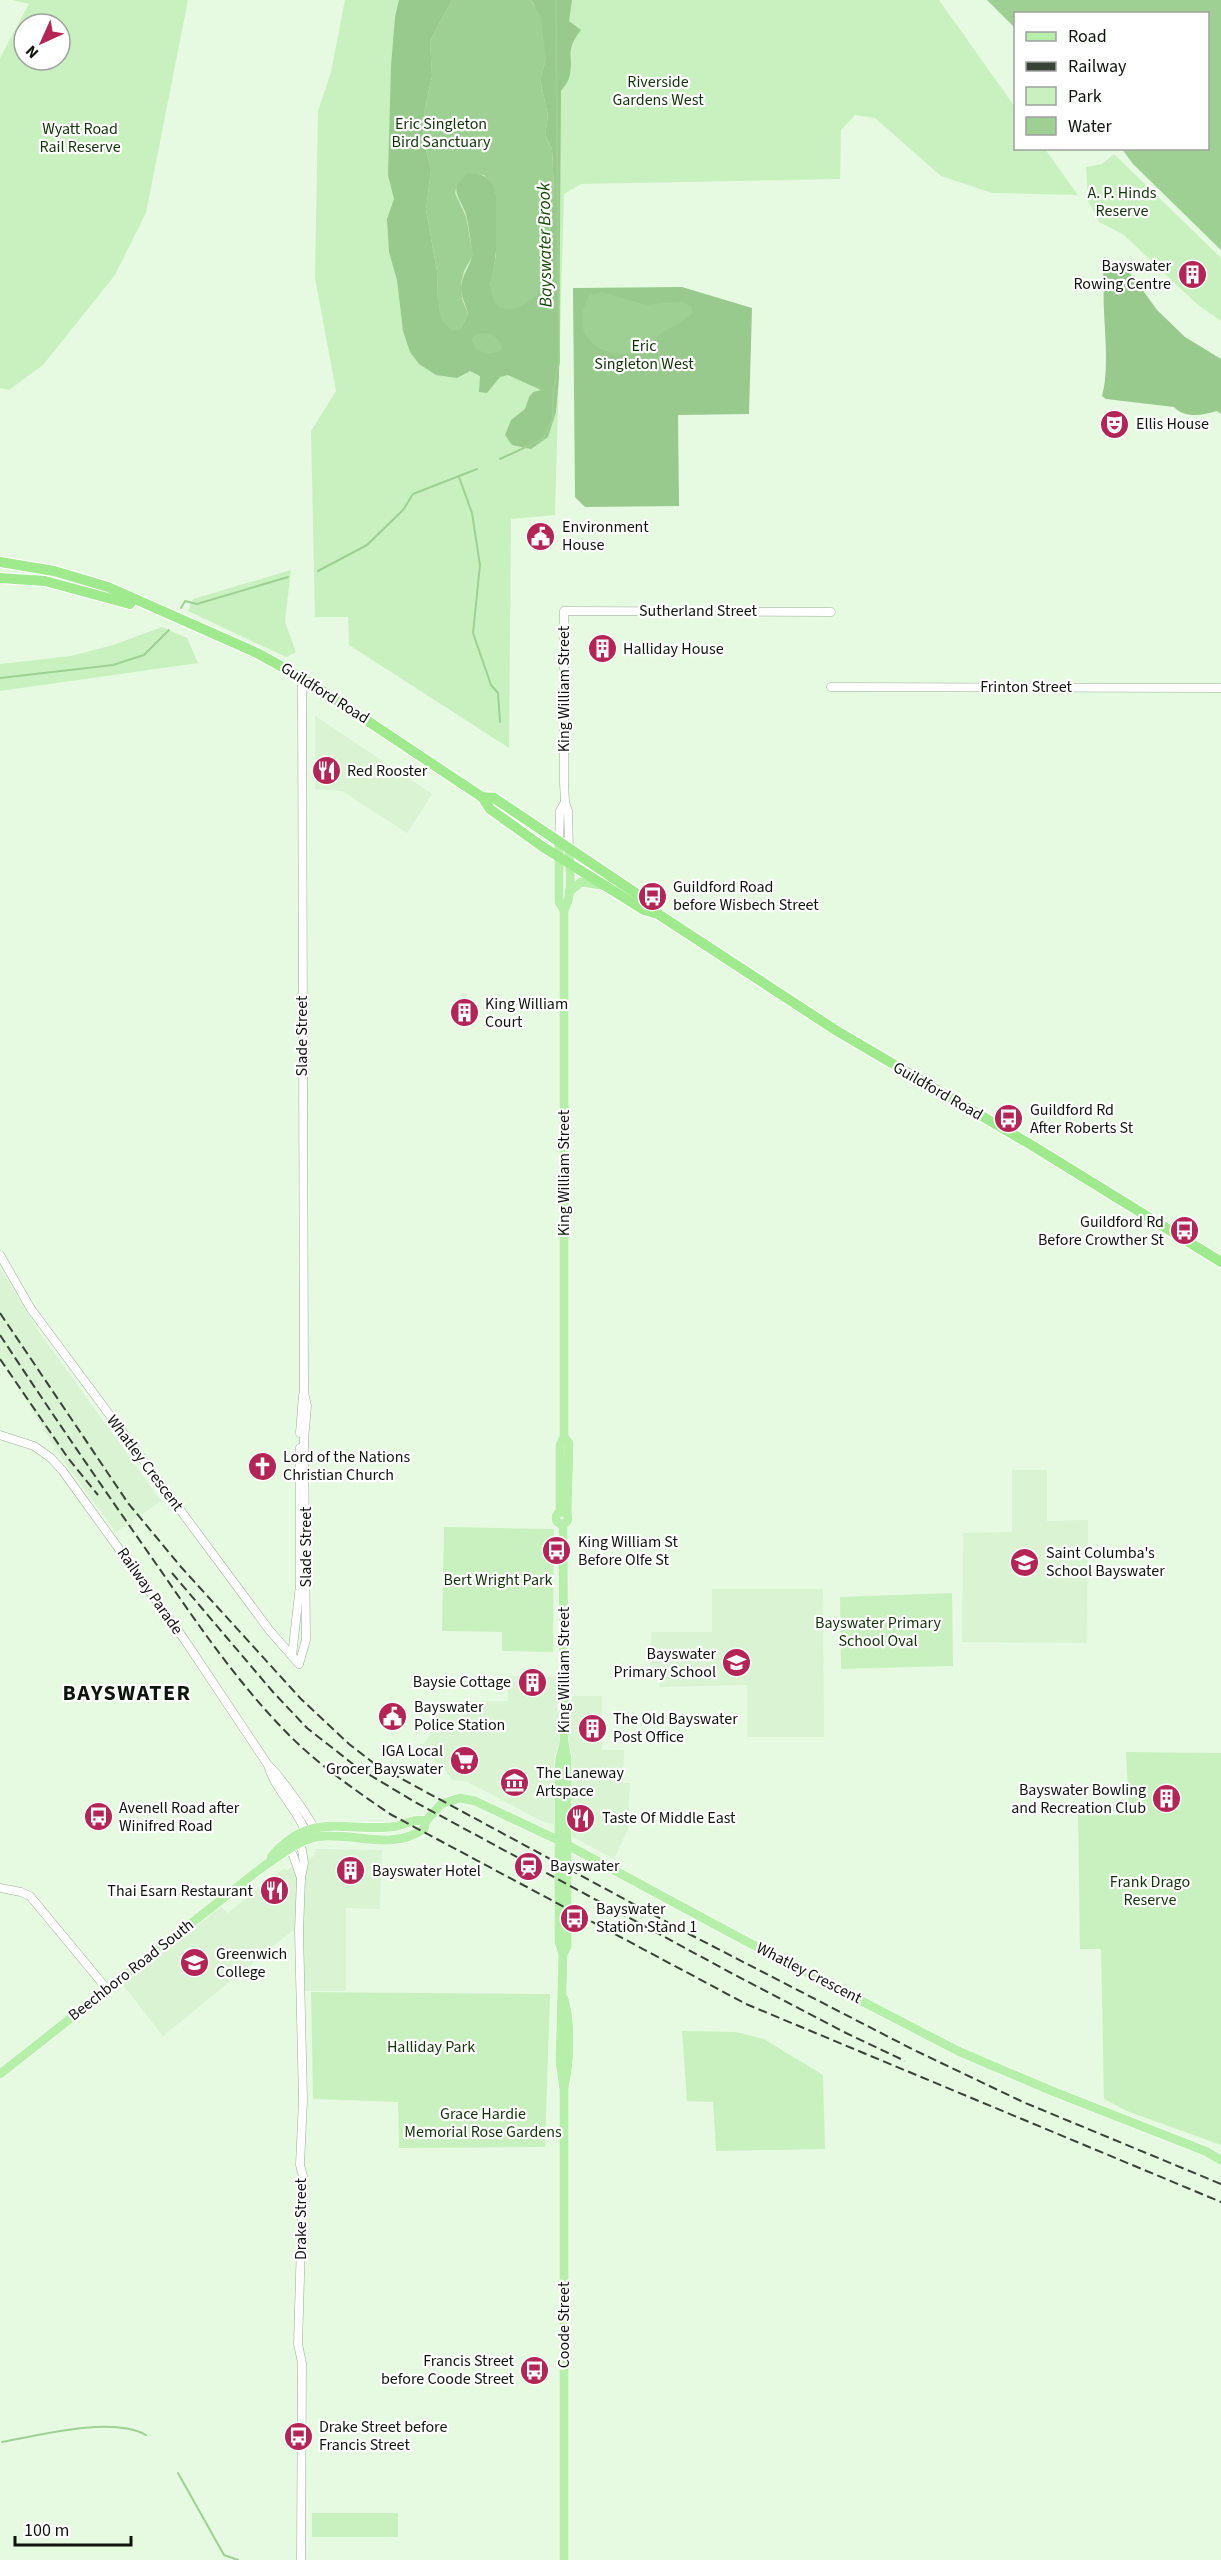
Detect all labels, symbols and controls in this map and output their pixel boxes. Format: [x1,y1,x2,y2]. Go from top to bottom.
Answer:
north arrow [12,12,72,72]
legend [1014,12,1209,150]
text: Road [1068,24,1107,49]
text: N [21,40,44,63]
text: Railway [1068,54,1127,79]
park label: Riverside Gardens West [612,71,704,111]
text: Park [1068,84,1102,109]
park label: Eric Singleton Bird Sanctuary [392,113,491,153]
text: Water [1068,114,1112,139]
park label: Wyatt Road Rail Reserve [39,118,121,158]
water label: Bayswater Brook [531,182,559,308]
park label: A. P. Hinds Reserve [1087,182,1157,222]
place label: Bayswater Rowing Centre [1073,255,1171,295]
building icon: Bayswater Rowing Centre [1176,259,1208,291]
park label: Eric Singleton West [594,335,694,375]
theatre icon: Ellis House [1099,408,1131,440]
place label: Ellis House [1136,413,1209,435]
place label: Environment House [562,516,649,556]
public building icon: Environment House [525,520,557,552]
street label: Sutherland Street [639,600,758,622]
street label: King William Street [553,625,575,752]
building icon: Halliday House [586,633,618,665]
place label: Halliday House [623,638,724,660]
street label: Guildford Road [277,657,373,729]
street label: Frinton Street [980,676,1072,698]
restaurant icon: Red Rooster [310,755,342,787]
place label: Red Rooster [347,760,428,782]
place label: Guildford Road before Wisbech Street [673,876,819,916]
bus stop icon: Guildford Road before Wisbech Street [636,880,668,912]
place label: King William Court [485,993,568,1033]
street label: Slade Street [291,995,313,1076]
building icon: King William Court [448,997,480,1029]
street label: Guildford Road [889,1056,987,1126]
place label: Guildford Rd After Roberts St [1030,1099,1134,1139]
bus stop icon: Guildford Rd After Roberts St [993,1103,1025,1135]
street label: King William Street [553,1109,575,1236]
place label: Guildford Rd Before Crowther St [1038,1211,1165,1251]
bus stop icon: Guildford Rd Before Crowther St [1169,1215,1201,1247]
street label: Whatley Crescent [101,1410,189,1516]
place label: Lord of the Nations Christian Church [283,1446,410,1486]
church icon: Lord of the Nations Christian Church [246,1450,278,1482]
street label: Slade Street [295,1506,317,1587]
place label: King William St Before Olfe St [578,1531,679,1571]
bus stop icon: King William St Before Olfe St [541,1535,573,1567]
place label: Saint Columba's School Bayswater [1046,1542,1165,1582]
street label: Railway Parade [112,1543,188,1639]
school or university icon: Saint Columba's School Bayswater [1009,1546,1041,1578]
park label: Bert Wright Park [444,1569,553,1591]
street label: King William Street [553,1606,575,1733]
park label: Bayswater Primary School Oval [815,1612,942,1652]
place label: Bayswater Primary School [614,1643,716,1683]
school or university icon: Bayswater Primary School [721,1647,753,1679]
building icon: Baysie Cottage [516,1666,548,1698]
place label: Baysie Cottage [413,1671,511,1693]
district label: BAYSWATER [62,1677,192,1709]
place label: Bayswater Police Station [414,1696,505,1736]
public building icon: Bayswater Police Station [377,1700,409,1732]
place label: The Old Bayswater Post Office [613,1708,738,1748]
building icon: The Old Bayswater Post Office [576,1712,608,1744]
place label: IGA Local Grocer Bayswater [326,1740,443,1780]
supermarket icon: IGA Local Grocer Bayswater [448,1744,480,1776]
place label: The Laneway Artspace [536,1762,624,1802]
museum icon: The Laneway Artspace [499,1766,531,1798]
place label: Bayswater Bowling and Recreation Club [1011,1779,1146,1819]
building icon: Bayswater Bowling and Recreation Club [1151,1783,1183,1815]
place label: Avenell Road after Winifred Road [119,1797,240,1837]
bus stop icon: Avenell Road after Winifred Road [82,1801,114,1833]
restaurant icon: Taste Of Middle East [565,1802,597,1834]
place label: Taste Of Middle East [602,1807,736,1829]
station icon: Bayswater [513,1850,545,1882]
building icon: Bayswater Hotel [335,1855,367,1887]
place label: Bayswater [550,1855,620,1877]
place label: Bayswater Hotel [372,1860,481,1882]
park label: Frank Drago Reserve [1110,1871,1190,1911]
restaurant icon: Thai Esarn Restaurant [258,1875,290,1907]
place label: Thai Esarn Restaurant [107,1880,254,1902]
place label: Bayswater Station Stand 1 [596,1898,697,1938]
bus stop icon: Bayswater Station Stand 1 [559,1902,591,1934]
street label: Beechboro Road South [64,1914,198,2026]
street label: Whatley Crescent [753,1937,866,2009]
place label: Greenwich College [216,1943,287,1983]
school or university icon: Greenwich College [179,1947,211,1979]
park label: Halliday Park [387,2036,475,2058]
park label: Grace Hardie Memorial Rose Gardens [404,2103,562,2143]
street label: Drake Street [290,2177,312,2260]
street label: Coode Street [553,2281,575,2368]
place label: Francis Street before Coode Street [381,2350,515,2390]
bus stop icon: Francis Street before Coode Street [519,2354,551,2386]
place label: Drake Street before Francis Street [319,2416,447,2456]
bus stop icon: Drake Street before Francis Street [282,2420,314,2452]
scale bar [15,2509,130,2547]
text: 100 m [24,2518,69,2543]

